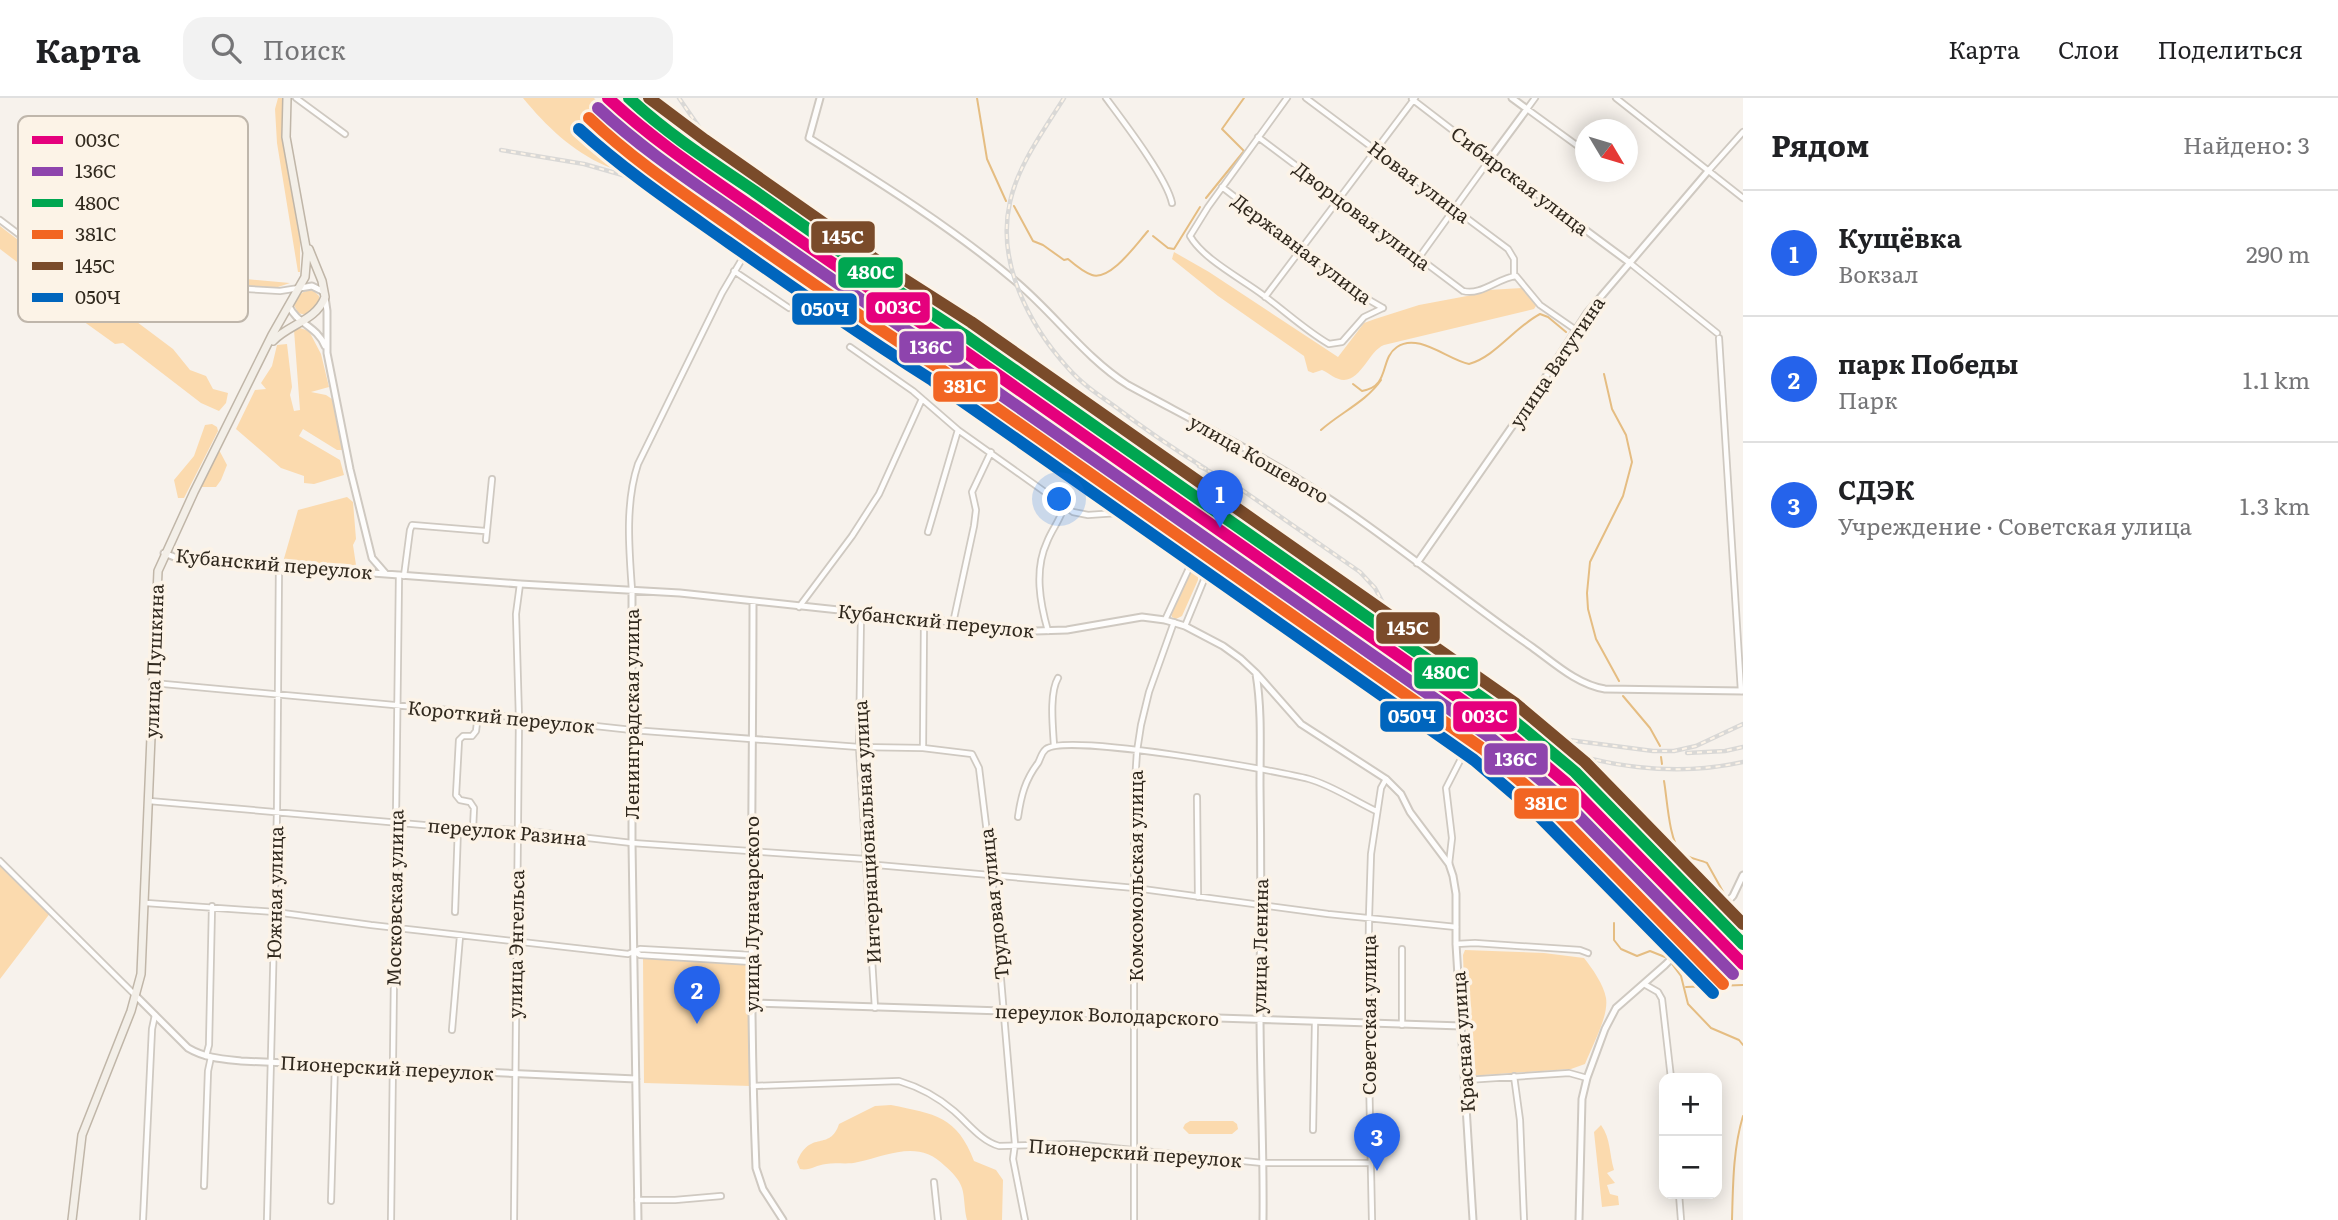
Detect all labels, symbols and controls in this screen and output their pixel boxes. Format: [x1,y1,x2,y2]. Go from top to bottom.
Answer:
search box [183,17,673,80]
text: Карта [35,24,141,73]
icon: search [207,29,245,67]
text: Поиск [263,29,346,68]
text: Карта [1948,31,2020,66]
text: Слои [2058,31,2119,66]
text: Поделиться [2157,31,2303,66]
legend [18,116,248,322]
street label: Сибирская улица [1446,119,1596,242]
north arrow [1575,119,1638,182]
text: Рядом [1771,122,1869,166]
text: 003С [75,125,120,153]
text: Найдено: 3 [2183,127,2310,161]
street label: Новая улица [1363,133,1477,229]
street label: Дворцовая улица [1288,154,1438,277]
text: 136С [75,156,117,184]
street label: Державная улица [1227,186,1379,311]
text: 480С [75,188,120,216]
text: Кущёвка [1838,217,1962,256]
text: 381С [75,219,117,247]
line badge: 145С [810,220,876,254]
text: 145С [822,222,864,250]
text: 1 [1789,236,1799,270]
text: 290 m [2246,236,2310,270]
text: 145С [75,251,115,279]
line badge: 480С [837,256,904,289]
text: Вокзал [1838,256,1919,290]
text: 480С [847,257,895,285]
text: 050Ч [75,282,121,310]
street label: улица Ватутина [1502,289,1611,433]
line badge: 003С [865,291,931,324]
line badge: 050Ч [791,292,858,326]
text: 003С [874,292,922,320]
text: 050Ч [801,294,849,322]
line badge: 136С [898,330,965,364]
text: 136С [909,332,953,360]
text: парк Победы [1838,343,2019,382]
text: 2 [1788,362,1800,396]
text: 1.1 km [2243,362,2310,396]
line badge: 381С [932,370,999,403]
text: 381С [943,371,987,399]
text: Парк [1838,382,1898,416]
street label: улица Кошевого [1184,407,1335,510]
text: СДЭК [1838,469,1915,508]
pin: 1 [1197,470,1243,528]
your location [1042,482,1076,516]
text: 3 [1788,488,1800,522]
text: 1.3 km [2240,488,2310,522]
text: Учреждение · Советская улица [1838,508,2192,542]
street label: Кубанский переулок [174,540,374,586]
street label: улица Пушкина [136,582,170,739]
street label: Кубанский переулок [836,596,1037,644]
street label: Ленинградская улица [617,608,645,819]
line badge: 145С [1375,611,1441,645]
text: 145С [1387,613,1429,641]
line badge: 480С [1413,656,1479,690]
text: 480С [1422,657,1470,685]
street label: Короткий переулок [406,692,597,740]
street label: Интернациональная улица [845,699,887,965]
line badge: 050Ч [1379,700,1445,733]
line badge: 003С [1452,700,1518,733]
text: 050Ч [1388,701,1436,729]
text: 003С [1461,701,1509,729]
line badge: 136С [1483,742,1549,776]
text: 136С [1494,744,1538,772]
street label: Комсомольская улица [1121,769,1149,982]
line badge: 381С [1513,787,1580,820]
text: 381С [1524,788,1568,816]
street label: Московская улица [378,808,410,987]
street label: переулок Разина [426,810,589,852]
street label: улица Луначарского [737,816,765,1012]
street label: Южная улица [259,825,289,960]
street label: Трудовая улица [971,826,1015,981]
street label: улица Энгельса [500,869,530,1019]
street label: улица Ленина [1244,877,1274,1014]
street label: Советская улица [1354,934,1382,1095]
pin: 2 [674,966,720,1024]
street label: Красная улица [1443,970,1481,1114]
street label: переулок Володарского [994,996,1220,1032]
street label: Пионерский переулок [280,1047,495,1087]
map controls [1659,1073,1722,1199]
button: + [1659,1073,1722,1136]
pin: 3 [1354,1113,1400,1171]
street label: Пионерский переулок [1027,1131,1243,1173]
button: − [1659,1136,1722,1199]

